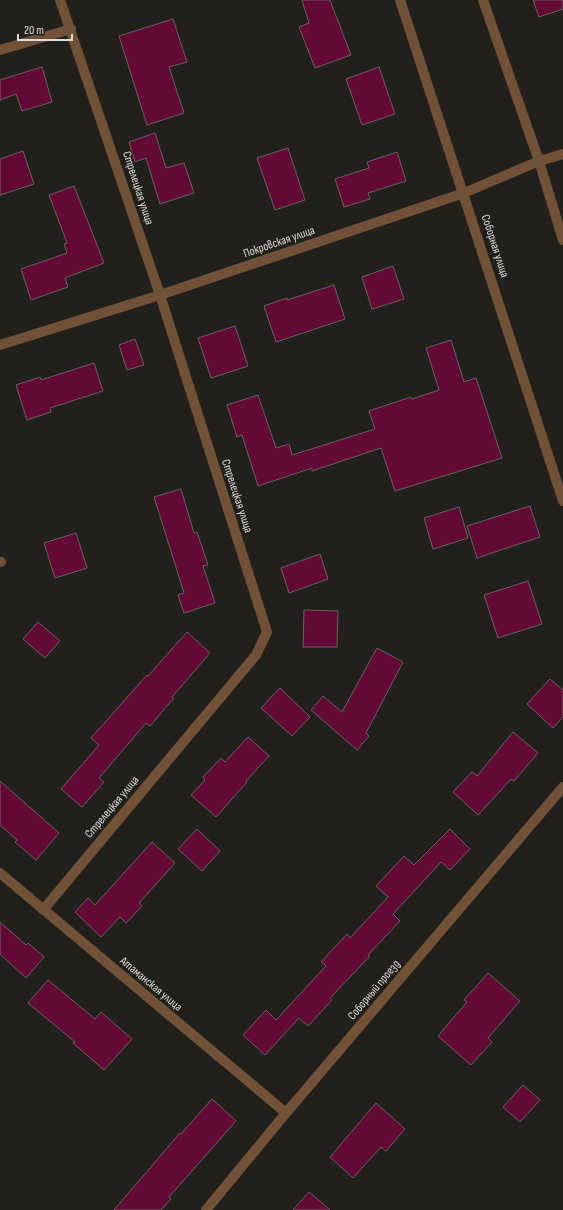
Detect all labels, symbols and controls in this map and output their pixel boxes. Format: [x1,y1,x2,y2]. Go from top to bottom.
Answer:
scale bar [18,16,72,42]
text: 20 m [24,23,44,38]
street label: Стрелецкая улица [119,149,157,227]
street label: Соборная улица [478,213,512,280]
street label: Покровская улица [241,223,317,261]
street label: Стрелецкая улица [218,457,256,535]
street label: Стрелецкая улица [82,773,143,841]
street label: Атаманская улица [116,953,186,1015]
street label: Соборный проезд [345,957,403,1023]

